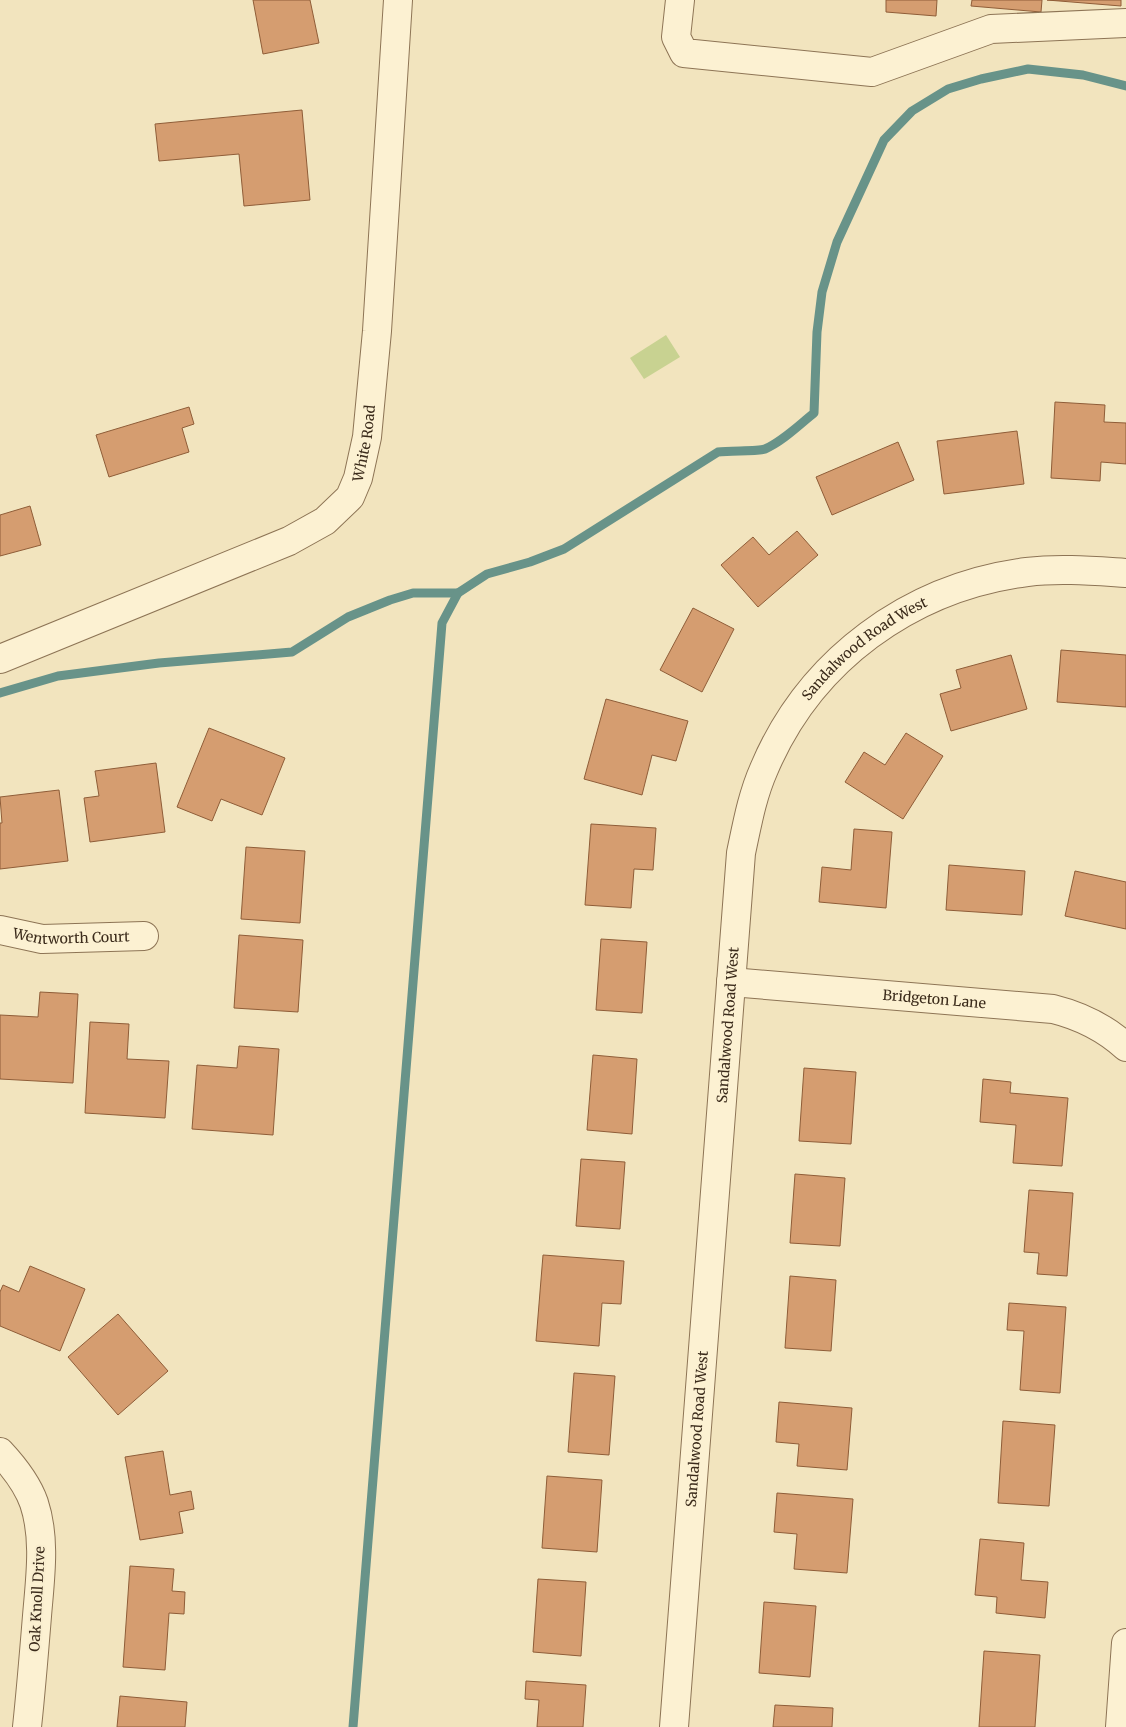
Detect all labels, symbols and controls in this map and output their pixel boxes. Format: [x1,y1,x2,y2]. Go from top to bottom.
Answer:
street label: White Road [348,403,379,484]
street label: Sandalwood Road West [798,593,930,704]
street label: Wentworth Court [10,924,130,948]
street label: Sandalwood Road West [713,946,743,1104]
street label: Bridgeton Lane [882,986,987,1012]
street label: Sandalwood Road West [682,1349,712,1508]
street label: Oak Knoll Drive [25,1546,49,1652]

